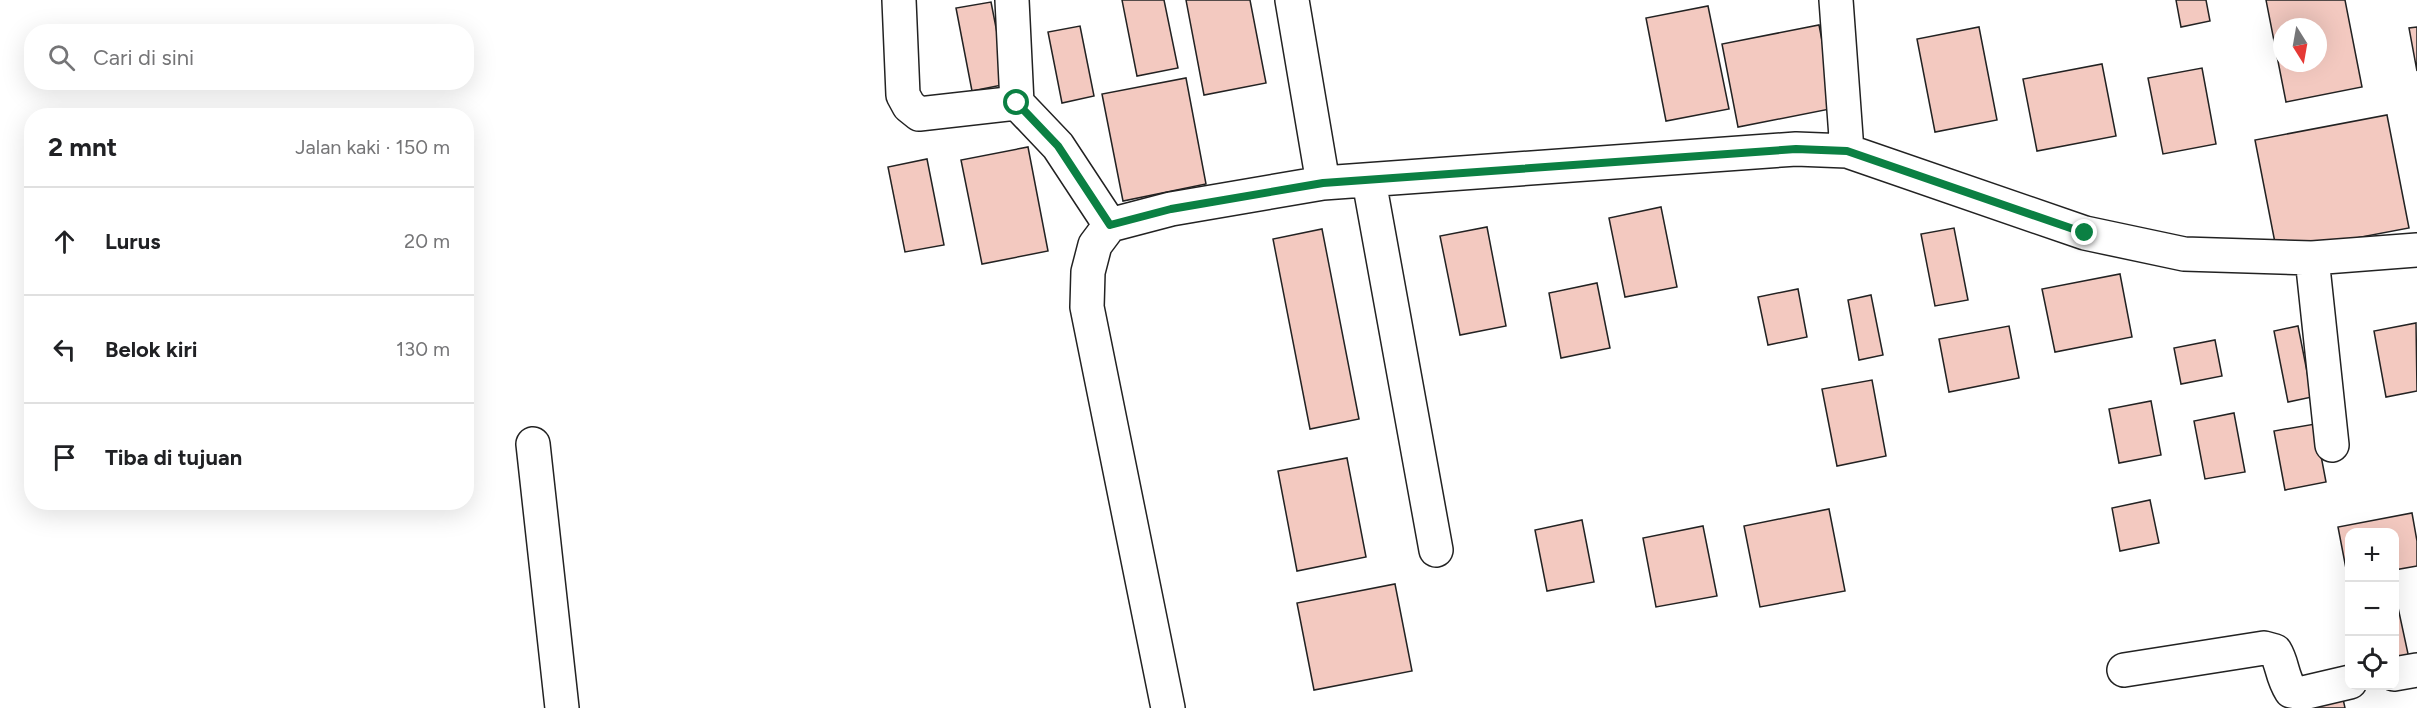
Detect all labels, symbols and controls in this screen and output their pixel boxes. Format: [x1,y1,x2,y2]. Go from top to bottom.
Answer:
north arrow [2273,18,2327,72]
search box [24,24,474,90]
icon: search [45,41,78,74]
text: Cari di sini [93,44,194,71]
route start [1003,89,1029,115]
text: 2 mnt [48,131,117,163]
text: Jalan kaki · 150 m [295,135,450,159]
route end [2071,219,2097,245]
icon: ahead [48,225,81,258]
text: Lurus [105,228,160,255]
text: 20 m [404,229,450,253]
icon: left [48,333,81,366]
text: Belok kiri [105,336,198,363]
text: 130 m [396,337,450,361]
icon: arrive [48,441,81,474]
text: Tiba di tujuan [105,444,242,471]
map controls [2345,528,2399,690]
button: + [2345,528,2399,582]
button: − [2345,582,2399,636]
button: locate [2345,636,2399,690]

